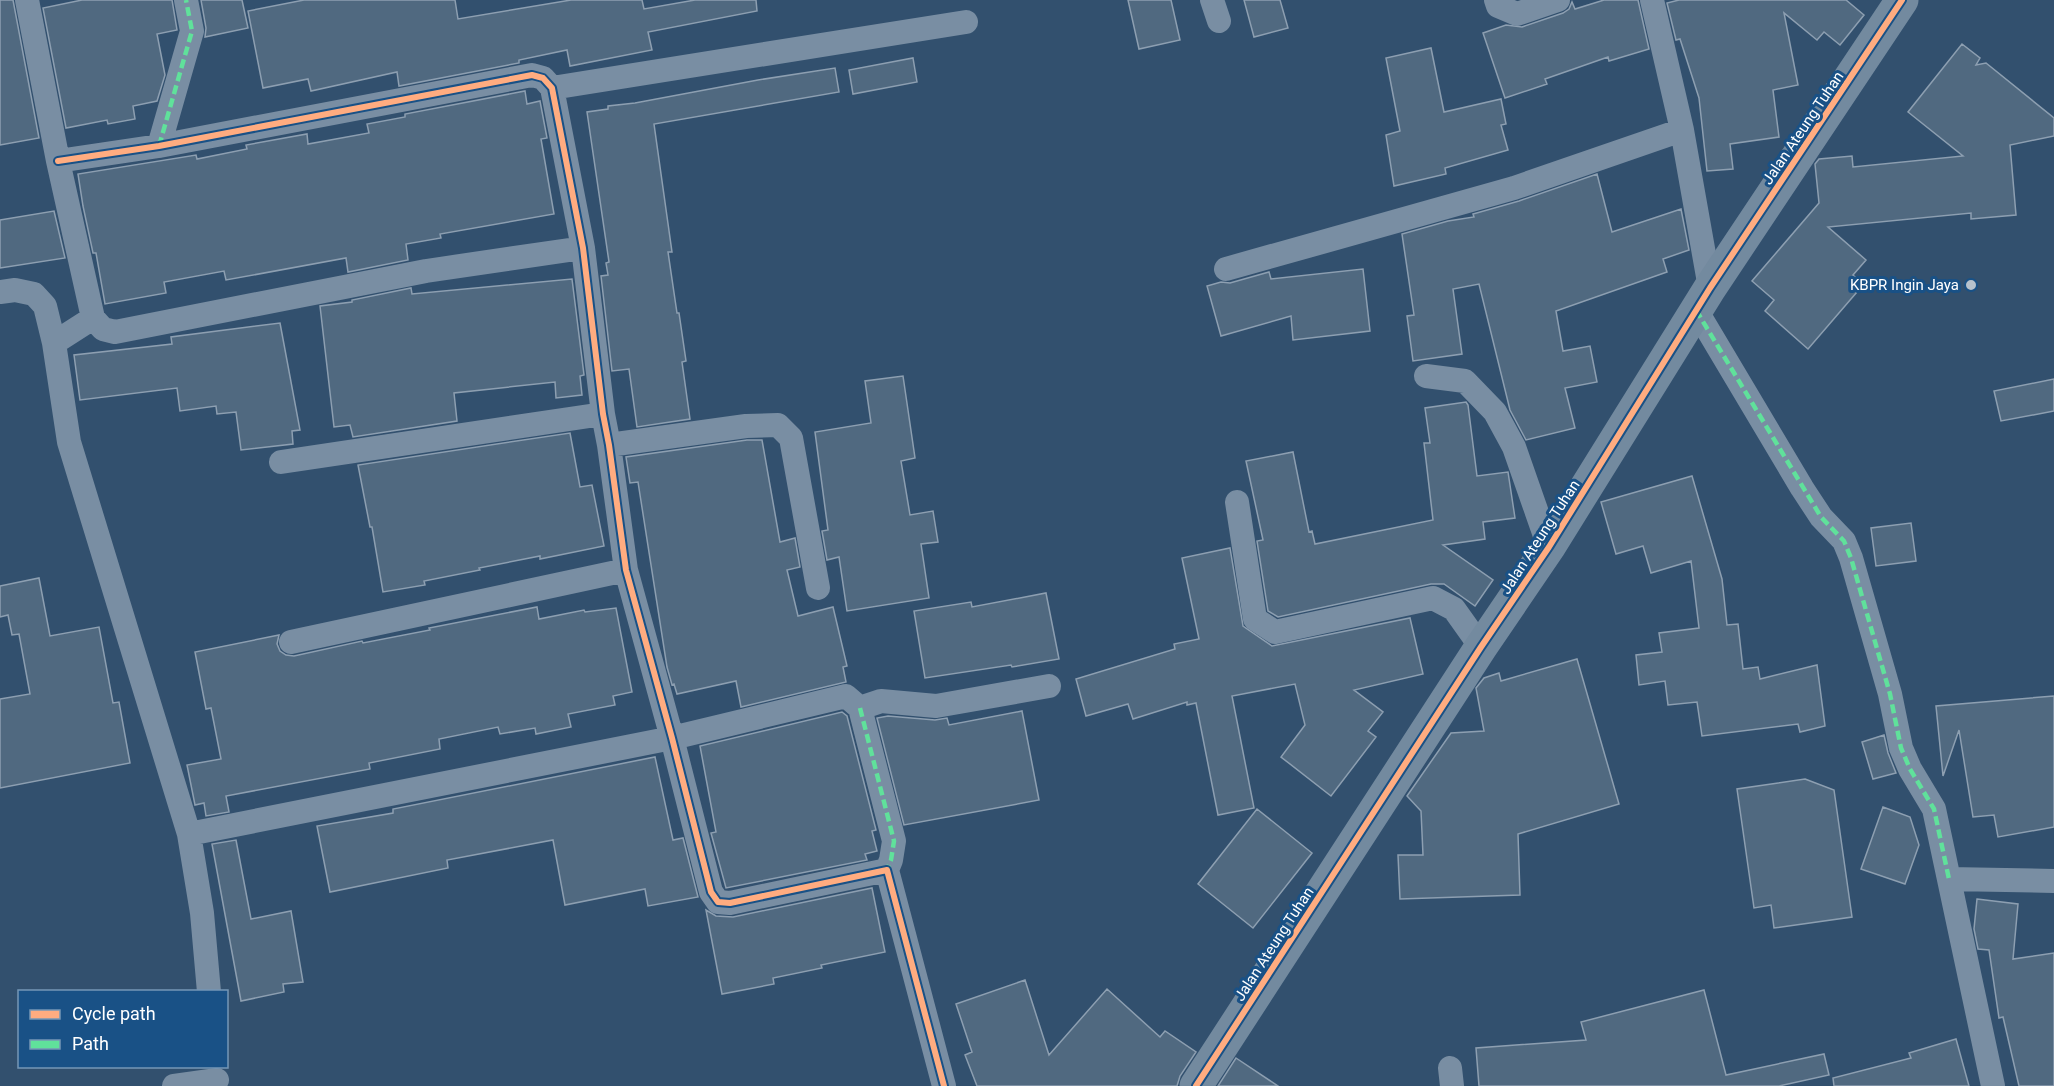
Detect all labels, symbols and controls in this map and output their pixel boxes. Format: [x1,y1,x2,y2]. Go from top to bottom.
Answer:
street label: Jalan Ateung Tuhan [1759,68,1847,188]
place label: KBPR Ingin Jaya [1850,276,1959,294]
marker: KBPR Ingin Jaya [1964,278,1978,292]
street label: Jalan Ateung Tuhan [1496,477,1584,597]
street label: Jalan Ateung Tuhan [1230,884,1318,1004]
legend [18,990,228,1068]
text: Cycle path [72,1003,156,1024]
text: Path [72,1033,109,1054]

